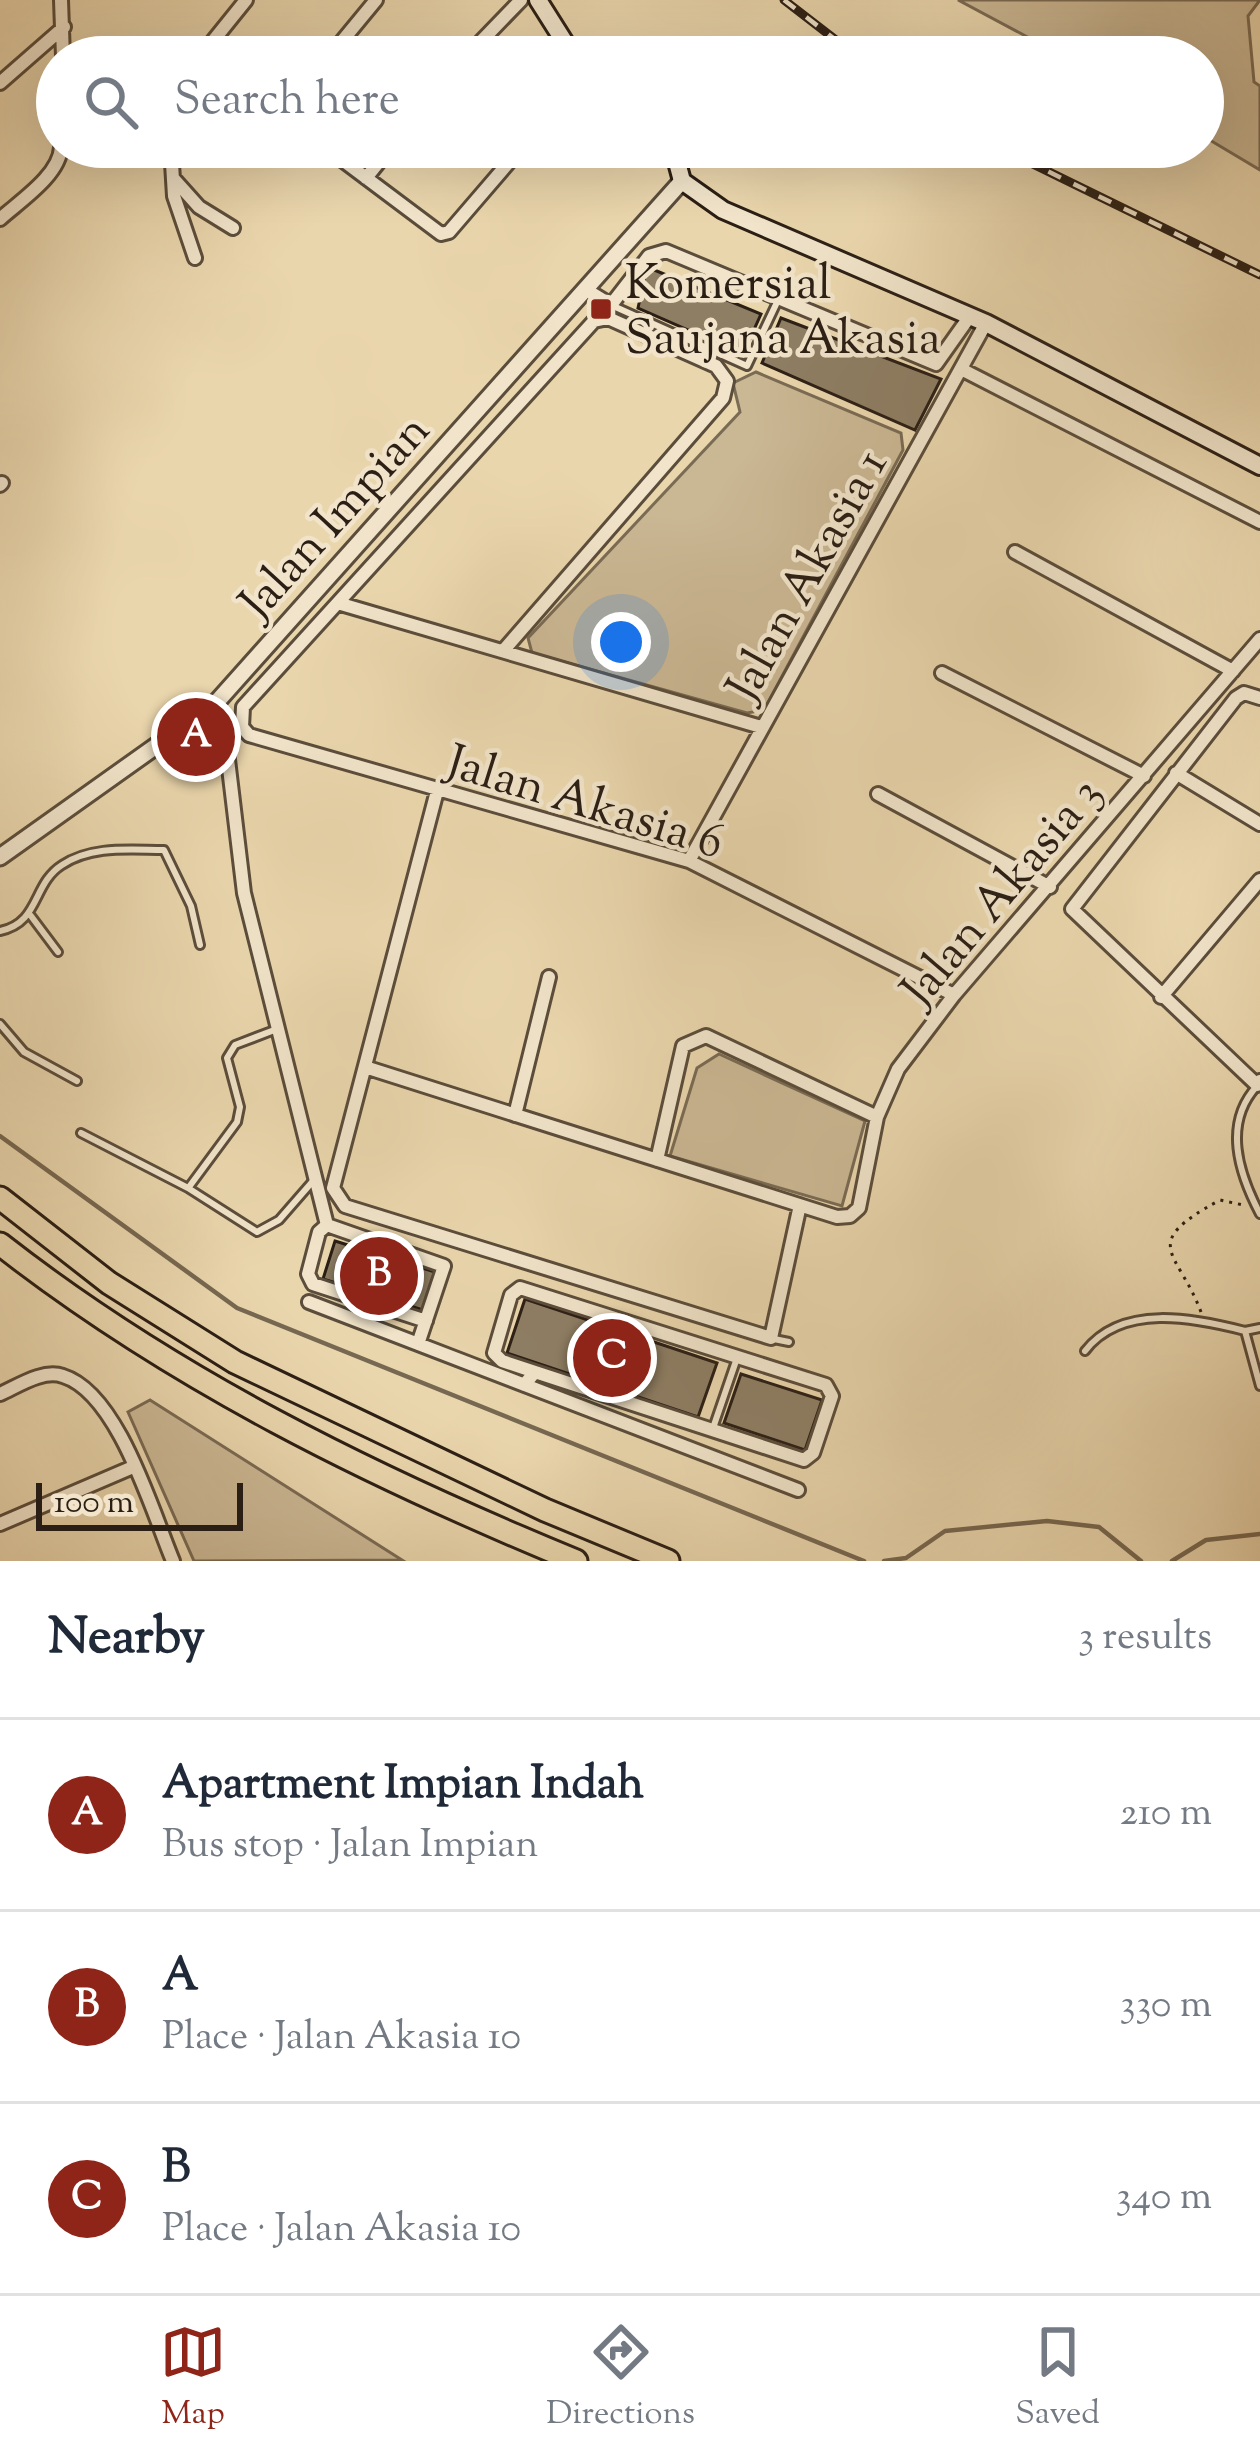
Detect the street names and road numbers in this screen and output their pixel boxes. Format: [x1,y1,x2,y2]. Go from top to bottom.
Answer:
street label: Jalan Impian [224,401,448,639]
street label: Jalan Akasia 1 [711,438,908,718]
street label: Jalan Akasia 6 [435,730,731,880]
street label: Jalan Akasia 3 [885,763,1121,1026]

